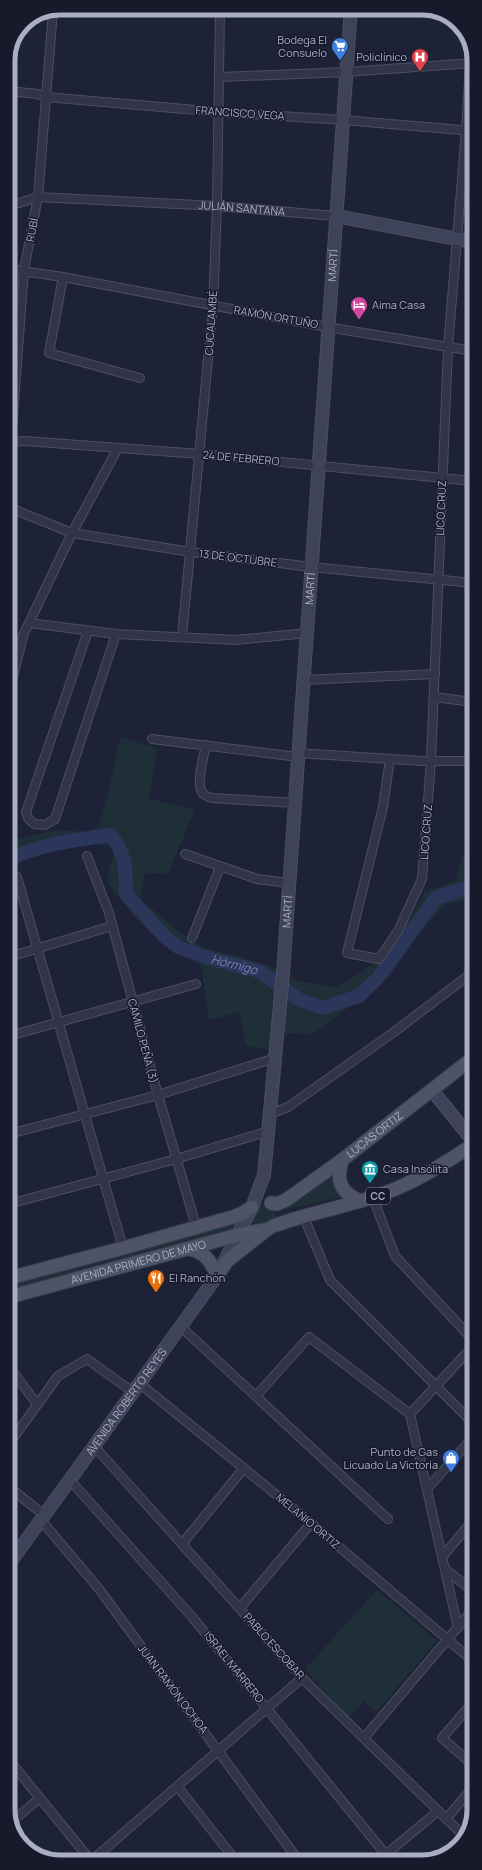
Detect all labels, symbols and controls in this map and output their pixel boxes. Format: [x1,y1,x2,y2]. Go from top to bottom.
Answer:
place label: Bodega El Consuelo [277,32,327,60]
supermarket icon: Bodega El Consuelo [330,36,350,61]
hospital icon: Policlínico [410,47,430,72]
place label: Policlínico [356,49,407,64]
street label: FRANCISCO VEGA [195,102,285,123]
street label: JULIÁN SANTANA [198,197,286,219]
street label: RUBÍ [22,216,41,243]
street label: MARTÍ [324,248,341,282]
street label: CUCALAMBÉ [201,290,220,356]
hotel icon: Aima Casa [349,295,369,320]
place label: Aima Casa [372,297,425,312]
street label: RAMÓN ORTUÑO [233,302,320,331]
street label: 24 DE FEBRERO [202,447,280,468]
street label: LICO CRUZ [432,480,449,536]
street label: 13 DE OCTUBRE [198,545,278,570]
street label: MARTÍ [301,572,318,605]
street label: LICO CRUZ [416,804,435,860]
street label: MARTÍ [278,895,295,928]
water label: Hórmigo [210,950,260,978]
street label: CAMILO PEÑA (3) [125,997,162,1085]
street label: LUCAS ORTIZ [343,1107,406,1161]
museum icon: Casa Insólita [360,1159,380,1184]
place label: Casa Insólita [383,1161,448,1176]
road number: CC [366,1188,390,1204]
street label: AVENIDA PRIMERO DE MAYO [69,1236,208,1287]
restaurant icon: El Ranchón [146,1268,166,1293]
place label: El Ranchón [169,1270,225,1285]
street label: AVENIDA ROBERTO REYES [82,1345,170,1458]
place label: Punto de Gas Licuado La Victoria [344,1444,438,1472]
shop icon: Punto de Gas Licuado La Victoria [441,1448,461,1473]
street label: MELANIO ORTIZ [273,1489,344,1552]
street label: PABLO ESCOBAR [240,1609,308,1682]
street label: ISRAEL MARRERO [201,1628,268,1706]
street label: JUAN RAMÓN OCHOA [135,1641,212,1736]

